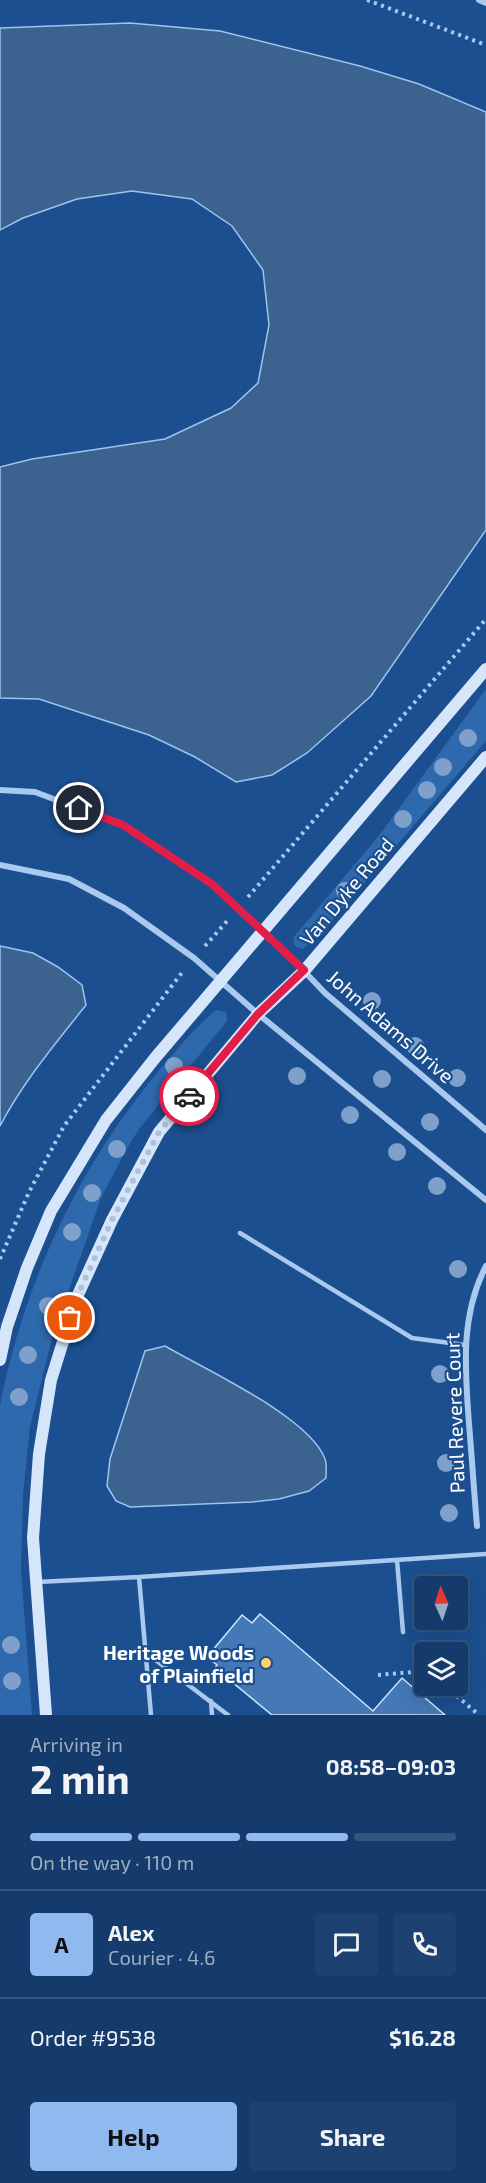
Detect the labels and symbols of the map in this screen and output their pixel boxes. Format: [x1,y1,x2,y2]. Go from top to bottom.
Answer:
pin [53,782,104,833]
street label: Van Dyke Road [294,832,398,950]
street label: John Adams Drive [323,964,459,1088]
courier [159,1066,219,1126]
pin [44,1292,95,1343]
street label: Paul Revere Court [439,1332,469,1494]
north arrow [414,1576,468,1630]
place label: Heritage Woods of Plainfield [103,1640,254,1687]
marker: Heritage Woods of Plainfield [259,1656,273,1670]

